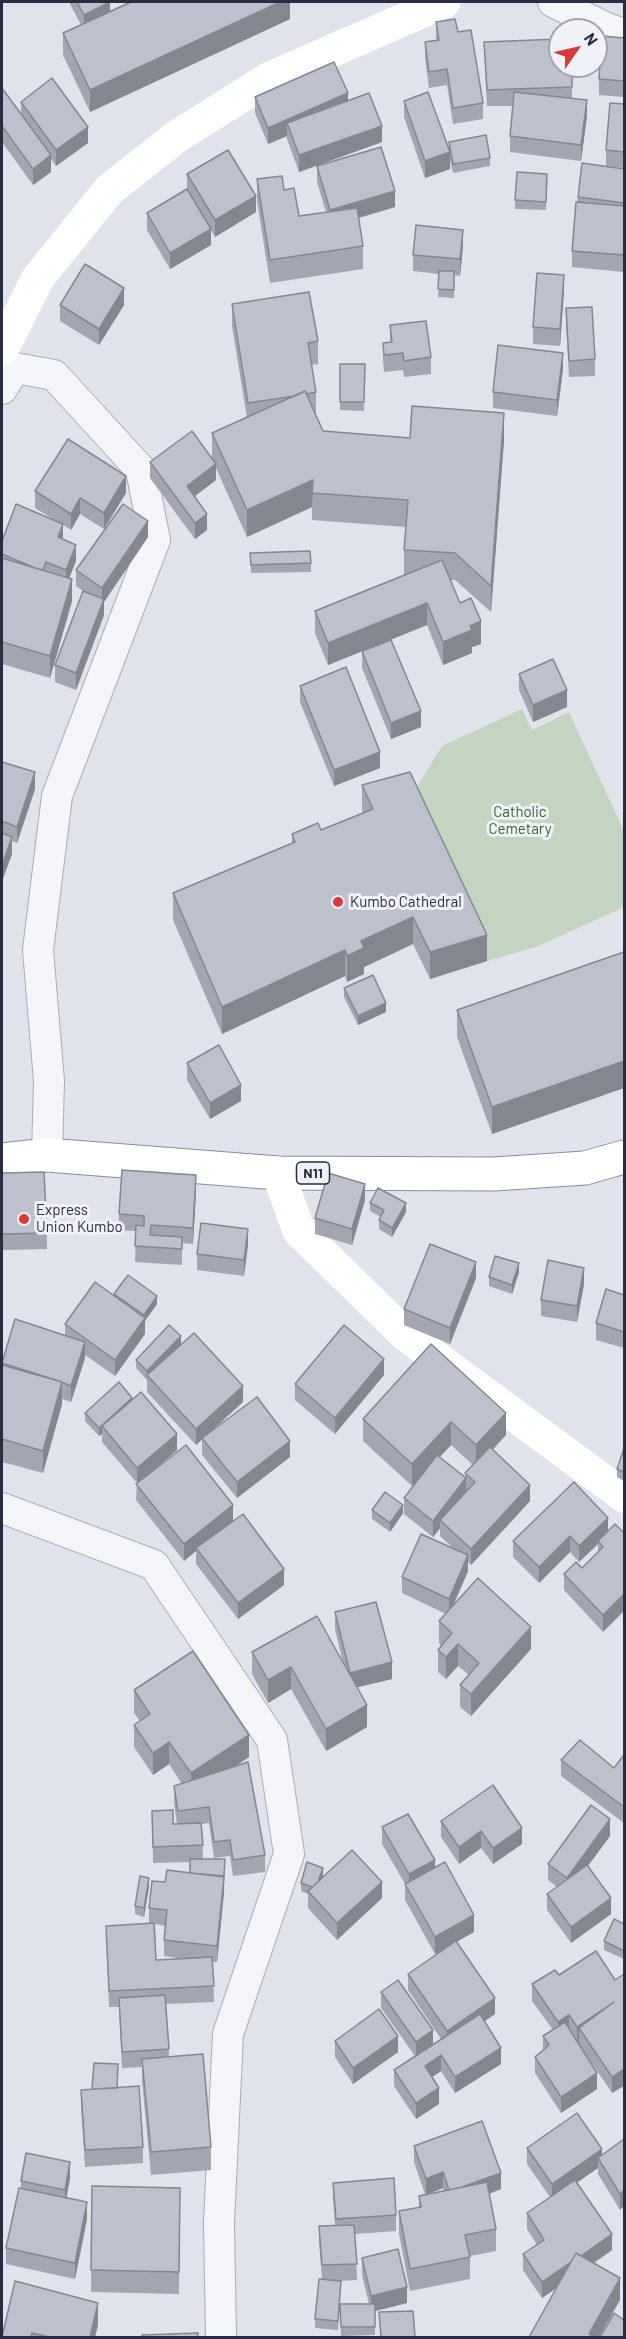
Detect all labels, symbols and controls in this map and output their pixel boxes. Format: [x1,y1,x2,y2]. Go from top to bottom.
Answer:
north arrow [548,18,608,78]
text: N [581,29,603,48]
park label: Catholic Cemetary [488,803,552,838]
place label: Kumbo Cathedral [350,893,462,911]
marker: Kumbo Cathedral [331,895,345,909]
road number: N11 [296,1162,330,1184]
place label: Express Union Kumbo [36,1201,123,1236]
marker: Express Union Kumbo [17,1212,31,1226]

